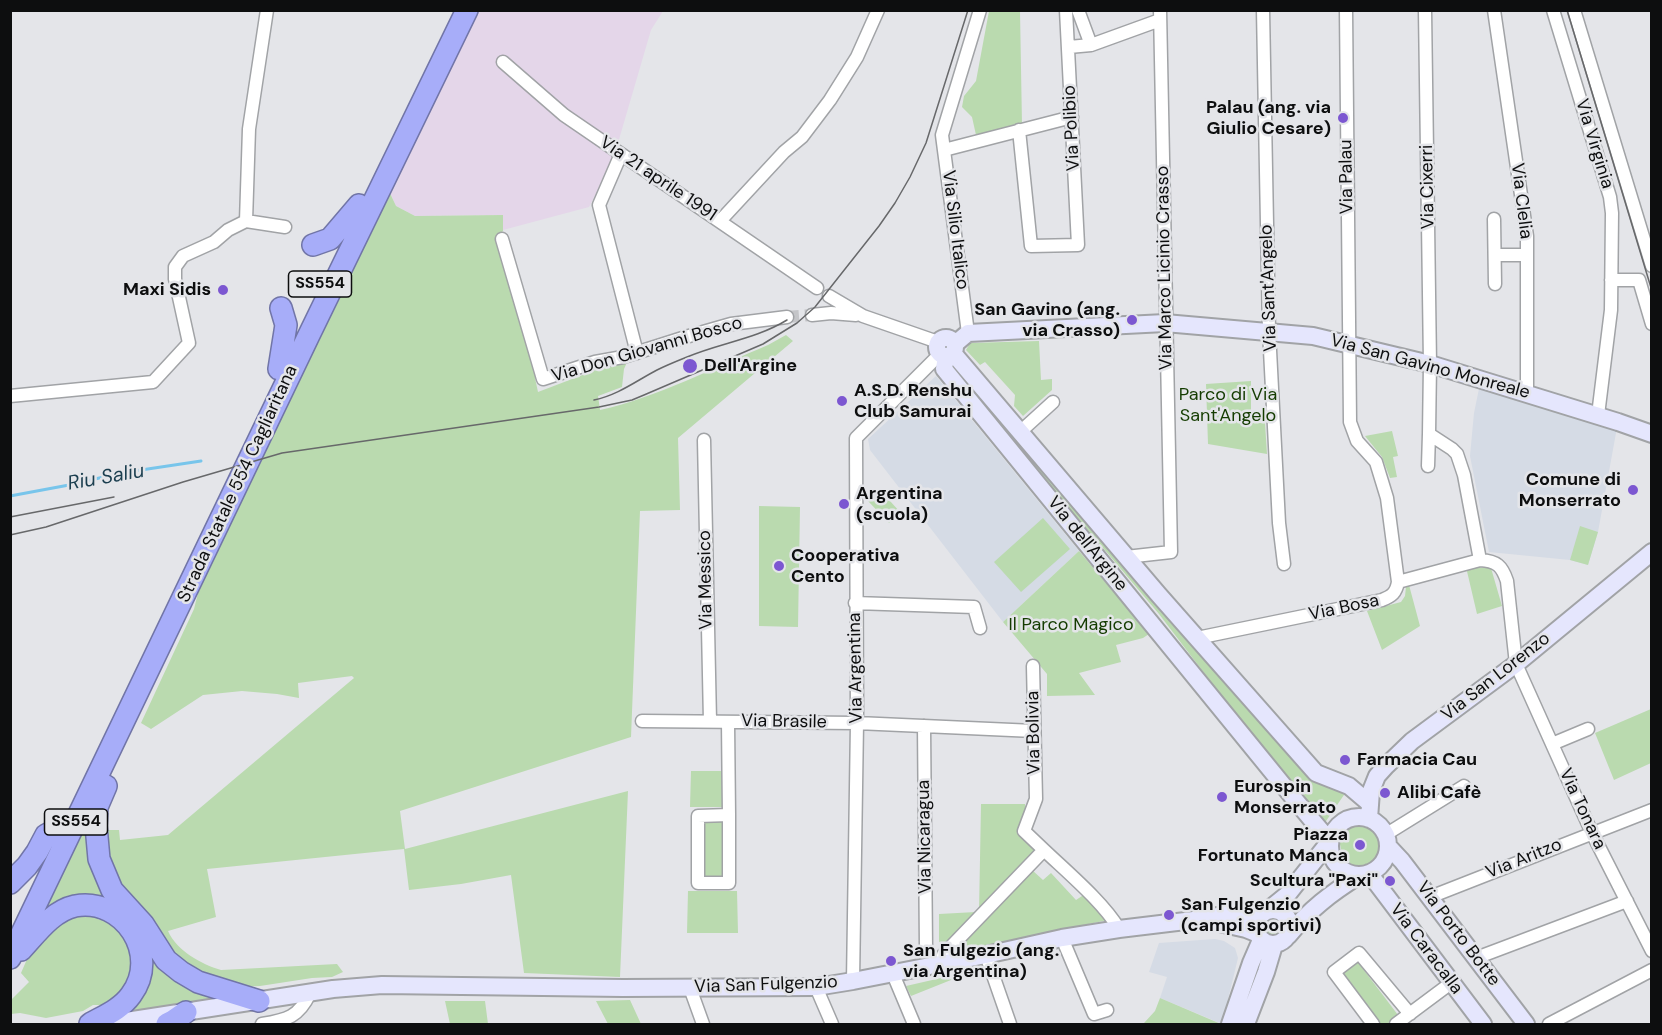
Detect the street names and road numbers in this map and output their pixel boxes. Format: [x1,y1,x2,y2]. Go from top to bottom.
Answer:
street label: Via Polibio [1059,84,1085,172]
street label: Via Virginia [1570,97,1618,191]
street label: Via 21 aprile 1991 [595,132,721,226]
street label: Via Palau [1336,139,1358,215]
street label: Via Cixerri [1416,145,1440,229]
street label: Via Clelia [1506,162,1536,240]
street label: Via Marco Licinio Crasso [1152,166,1178,370]
street label: Via Silio Italico [937,169,973,291]
street label: Via Sant'Angelo [1256,224,1282,352]
road number: SS554 [288,271,352,297]
street label: Via Don Giovanni Bosco [549,312,745,388]
street label: Via San Gavino Monreale [1328,330,1532,404]
street label: Strada Statale 554 Cagliaritana [173,362,303,606]
street label: Via dell'Argine [1042,492,1132,596]
street label: Via Messico [694,530,718,630]
street label: Via Bosa [1307,590,1381,626]
street label: Via Argentina [844,612,868,724]
street label: Via San Lorenzo [1437,628,1555,726]
street label: Via Bolivia [1022,691,1046,775]
street label: Via Brasile [741,710,827,734]
street label: Via Tonara [1554,765,1610,853]
street label: Via Nicaragua [913,780,937,894]
road number: SS554 [44,809,107,835]
street label: Via Aritzo [1483,834,1565,884]
street label: Via Porto Botte [1412,877,1504,991]
street label: Via Caracalla [1385,899,1467,999]
street label: Via San Fulgenzio [694,972,838,998]

